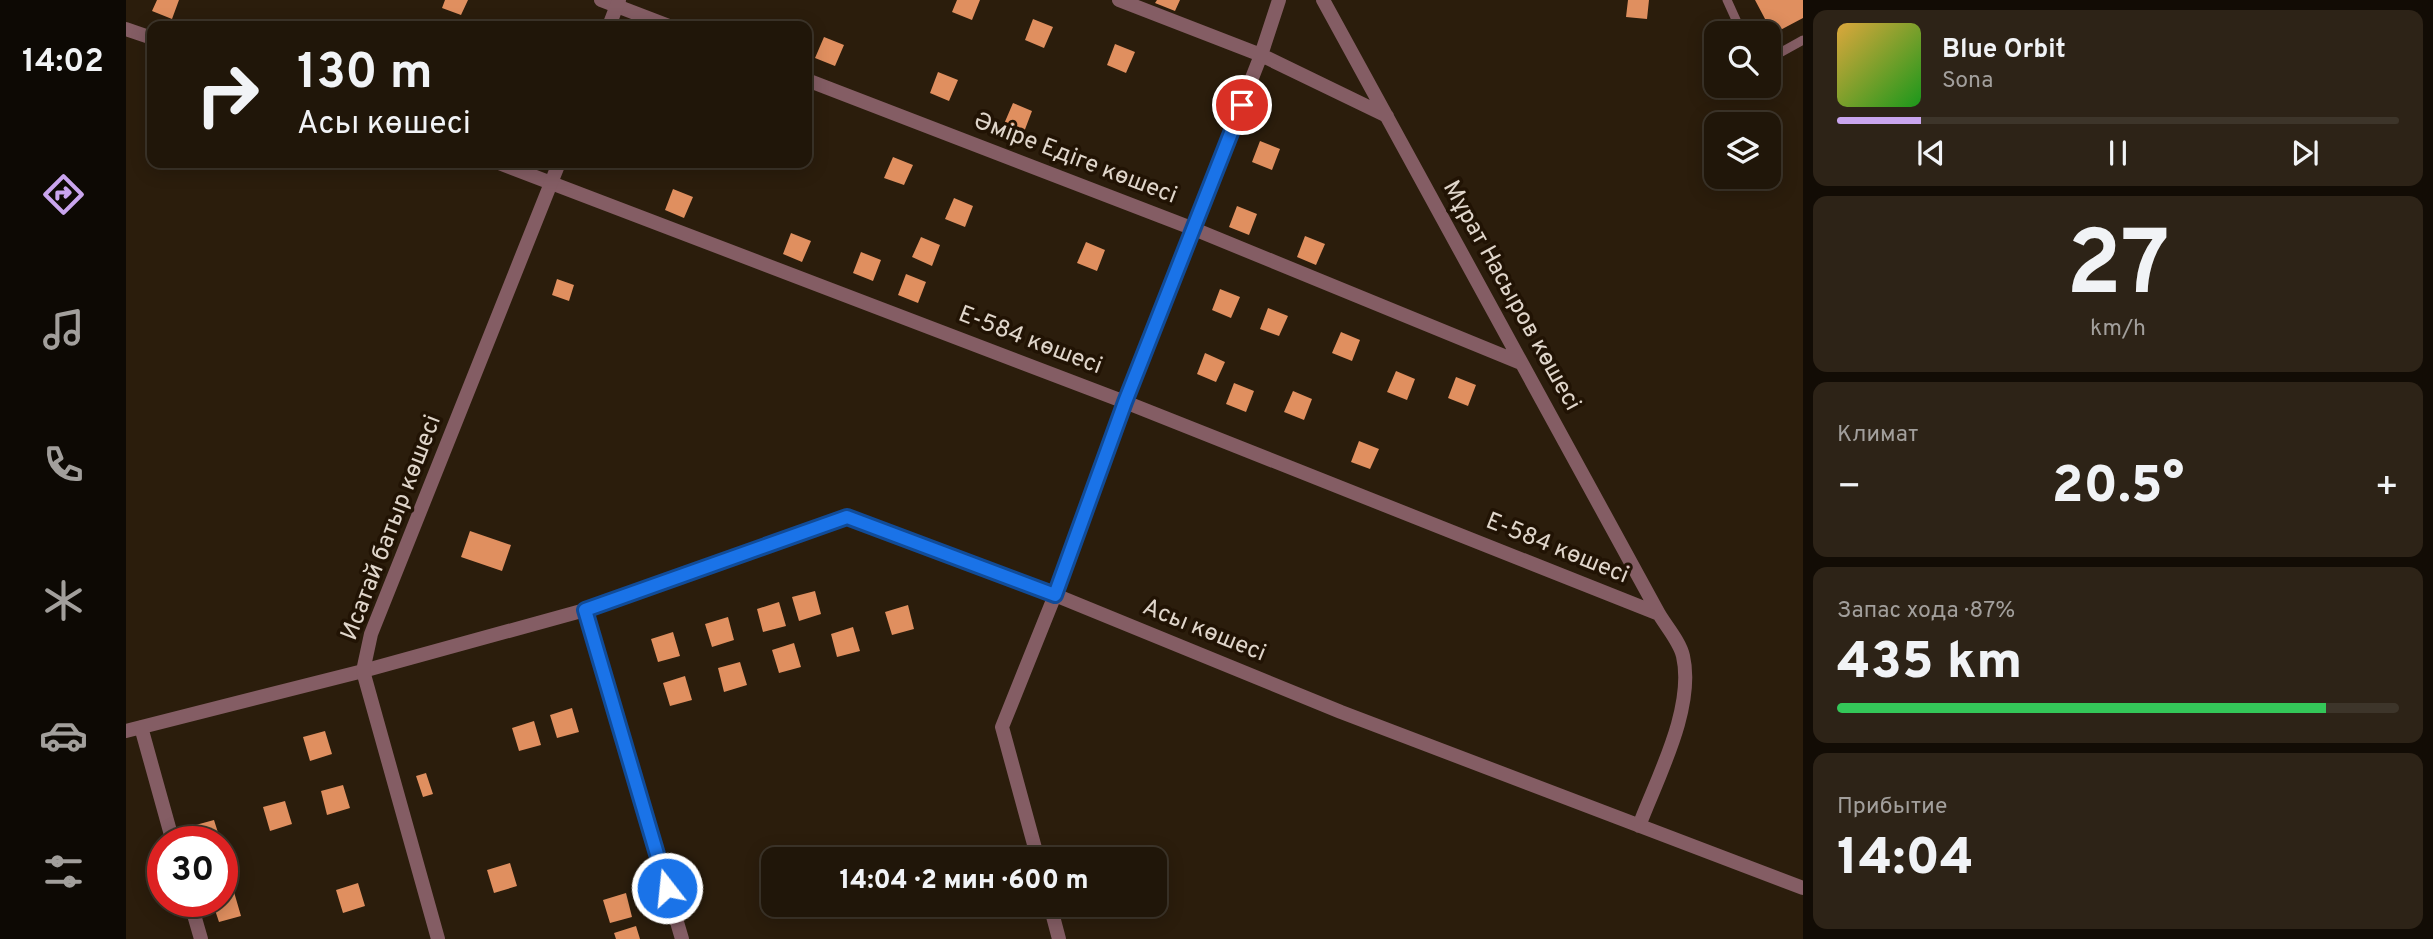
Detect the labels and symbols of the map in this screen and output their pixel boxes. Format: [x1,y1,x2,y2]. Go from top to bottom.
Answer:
pin [1212,75,1272,135]
street label: Әміре Едіге көшесі [969,106,1181,212]
street label: Мұрат Насыров көшесі [1435,176,1587,416]
street label: Е-584 көшесі [954,300,1106,382]
street label: Исатай батыр көшесі [335,411,449,645]
street label: Е-584 көшесі [1481,507,1633,591]
street label: Асы көшесі [1138,593,1270,669]
speed limit sign: 30 [147,826,238,917]
position arrow [630,851,704,925]

